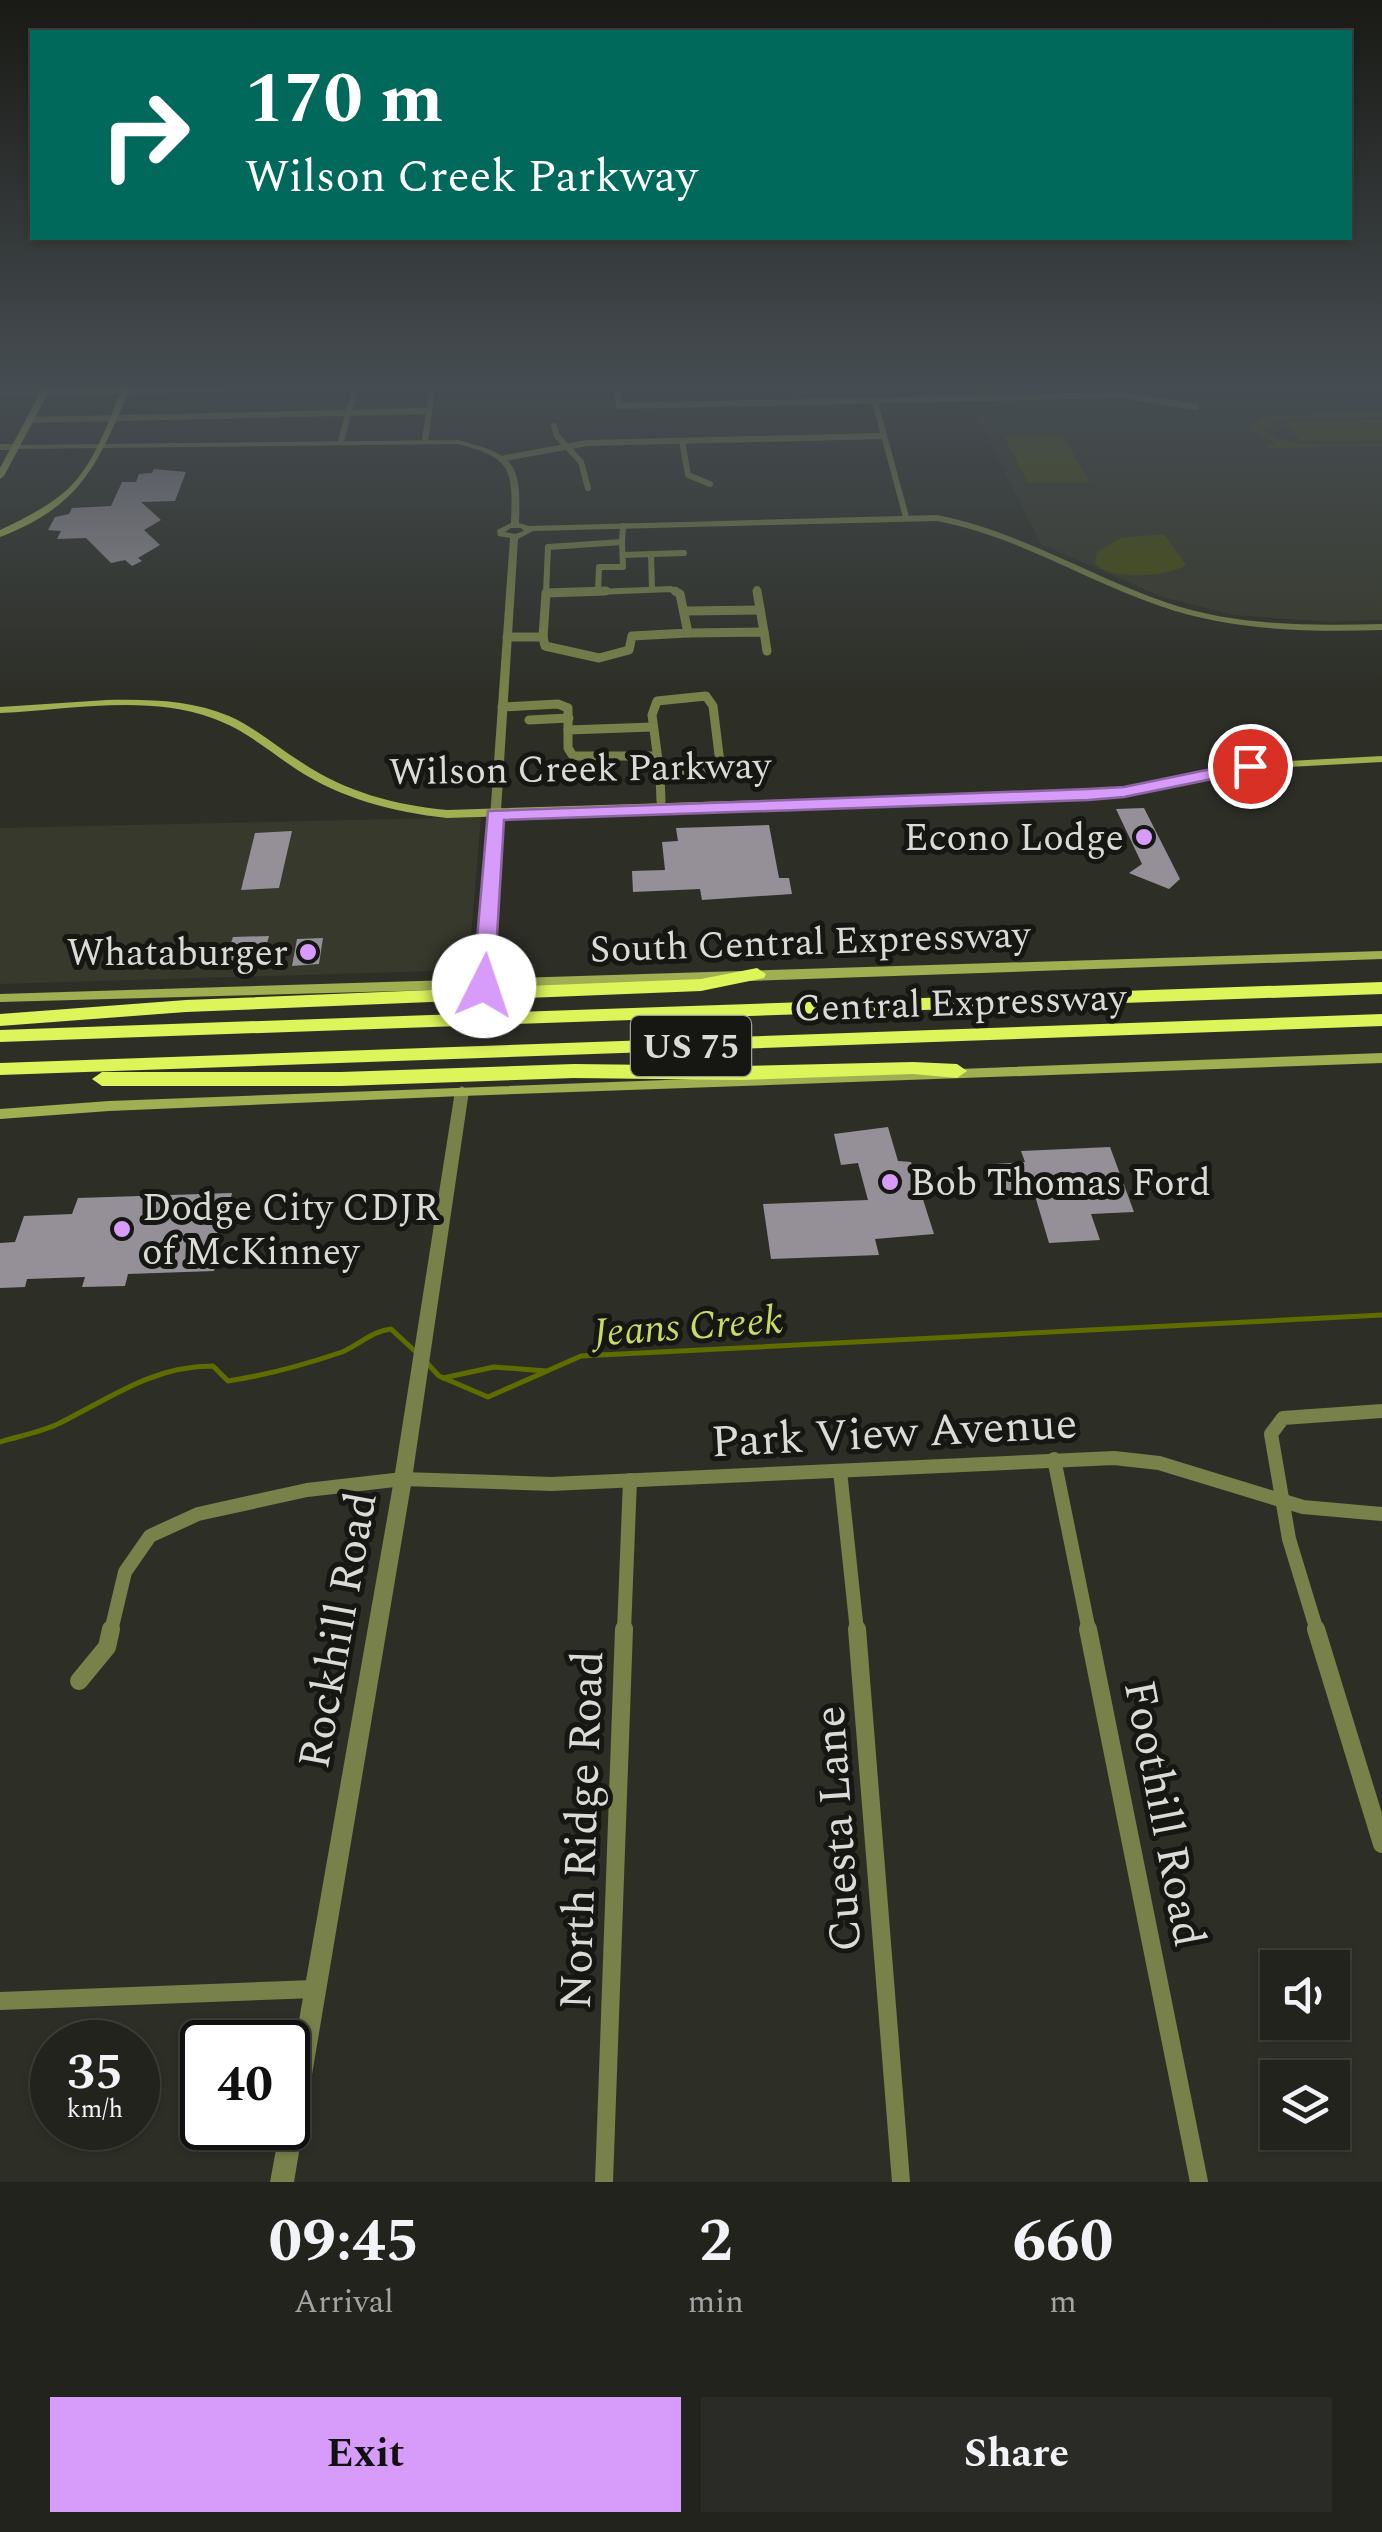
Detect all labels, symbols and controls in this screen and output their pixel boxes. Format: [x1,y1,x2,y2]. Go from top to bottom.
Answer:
text: 170 m [245,47,443,153]
icon: right [80,70,210,200]
text: Wilson Creek Parkway [245,143,698,212]
pin [1208,724,1293,809]
street label: Wilson Creek Parkway [388,738,773,802]
icon: arrive [1223,739,1278,794]
place label: Econo Lodge [904,810,1124,868]
marker: Econo Lodge [1133,826,1155,848]
street label: South Central Expressway [589,906,1033,980]
place label: Whataburger [67,925,288,983]
position arrow [432,934,536,1038]
marker: Whataburger [297,941,319,963]
street label: Central Expressway [793,969,1129,1039]
road number: US 75 [631,1016,751,1076]
place label: Bob Thomas Ford [910,1155,1211,1213]
marker: Bob Thomas Ford [879,1171,901,1193]
place label: Dodge City CDJR of McKinney [142,1180,440,1282]
marker: Dodge City CDJR of McKinney [111,1218,133,1240]
water label: Jeans Creek [588,1290,785,1365]
street label: Park View Avenue [709,1389,1079,1478]
street label: Rockhill Road [280,1487,397,1774]
street label: North Ridge Road [542,1649,623,2011]
street label: Foothill Road [1104,1674,1223,1953]
street label: Cuesta Lane [795,1704,882,1954]
map controls [1260,1950,1350,2150]
button: sound [1260,1950,1350,2040]
speed limit sign: 40 [180,2020,310,2150]
text: 35 [67,2035,123,2111]
button: layers [1260,2060,1350,2150]
text: km/h [67,2091,123,2129]
text: 09:45 [269,2196,419,2288]
text: 2 [699,2196,733,2288]
text: 660 [1012,2196,1113,2288]
text: Arrival [294,2278,394,2327]
text: min [688,2278,744,2327]
text: m [1049,2278,1077,2327]
button: Exit [50,2397,681,2512]
button: Share [701,2397,1332,2512]

